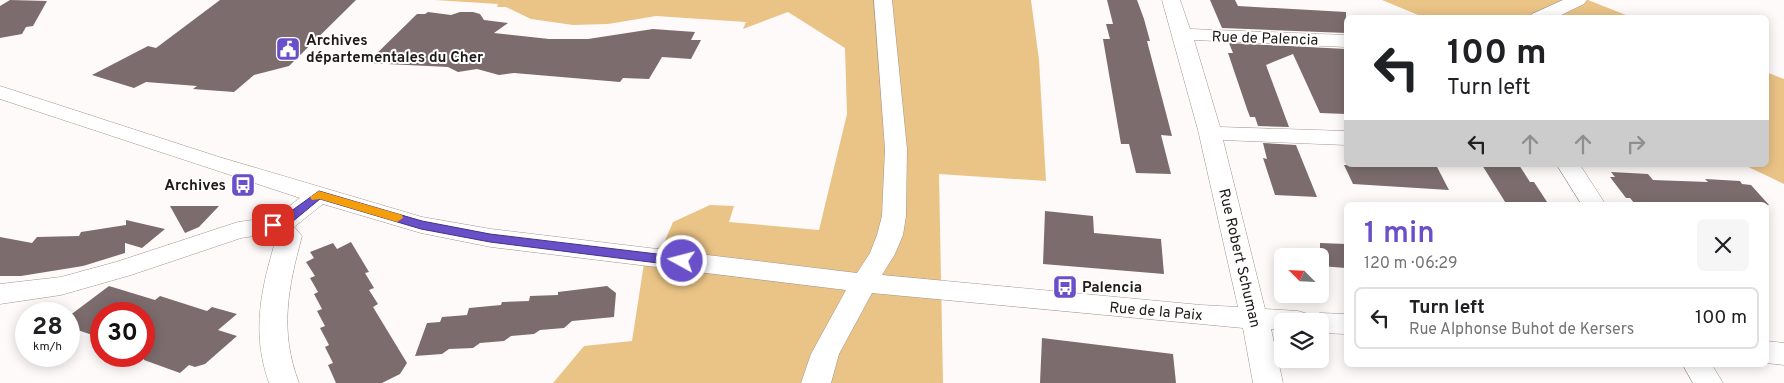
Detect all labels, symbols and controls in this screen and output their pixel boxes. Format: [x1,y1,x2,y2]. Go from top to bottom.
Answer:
street label: Rue de Palencia [1211,28,1319,51]
place label: Archives départementales du Cher [306,32,484,68]
text: 100 m [1447,32,1547,76]
icon: left [1364,35,1429,100]
public building icon: Archives départementales du Cher [275,36,301,62]
text: Turn left [1447,75,1530,102]
icon: left [1463,130,1491,158]
icon: ahead [1516,130,1544,158]
icon: ahead [1569,130,1597,158]
icon: right [1622,130,1650,158]
bus stop icon: Archives [230,172,256,198]
place label: Archives [164,177,226,196]
street label: Rue Robert Schuman [1213,187,1264,330]
pin [252,204,294,246]
icon: arrive [259,211,287,239]
text: 1 min [1364,216,1435,253]
button: close [1697,219,1749,271]
position arrow [655,234,707,286]
north arrow [1274,248,1329,302]
map controls [1274,248,1329,368]
text: 120 m · 06:29 [1364,254,1458,274]
bus stop icon: Palencia [1052,274,1078,300]
place label: Palencia [1082,279,1142,298]
text: Turn left [1409,296,1485,320]
street label: Rue de la Paix [1108,299,1204,326]
speed limit sign: 30 [90,302,155,367]
icon: left [1366,304,1394,332]
text: 100 m [1695,306,1747,330]
text: 28 [32,312,63,344]
button: layers [1274,313,1329,368]
text: Rue Alphonse Buhot de Kersers [1409,320,1634,340]
text: km/h [33,339,62,355]

